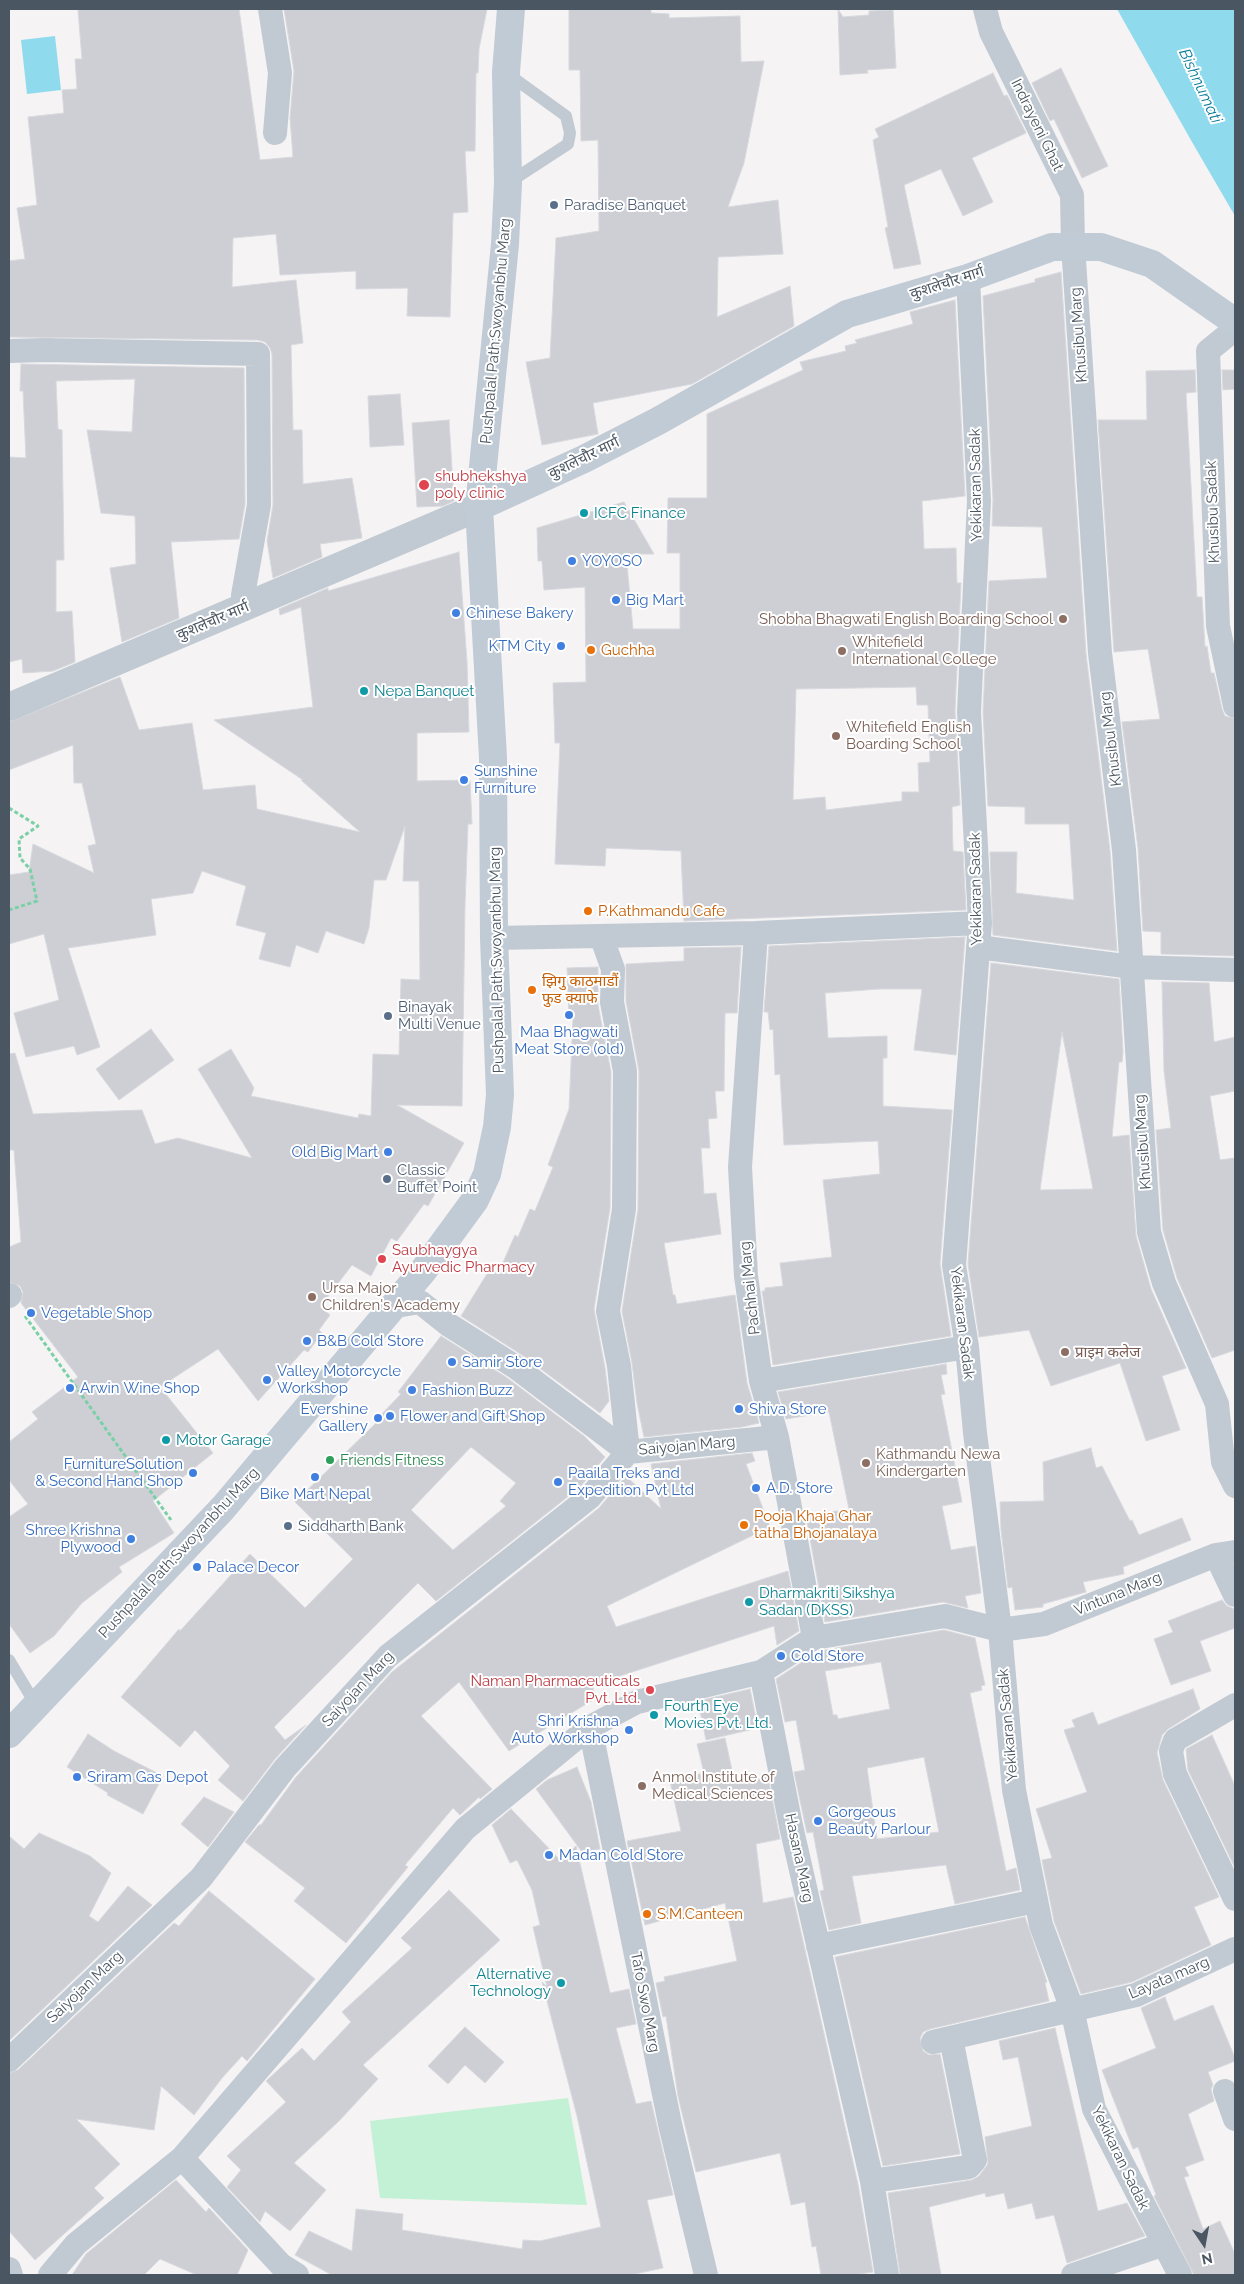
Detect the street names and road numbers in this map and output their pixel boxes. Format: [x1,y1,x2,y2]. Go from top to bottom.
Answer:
street label: Indrayeni Ghat [1007,76,1067,174]
street label: Pushpalal Path;Swoyanbhu Marg [477,217,515,445]
street label: कुशलेचौर मार्ग [908,263,986,303]
street label: Khusibu Marg [1067,287,1091,383]
street label: Yekikaran Sadak [966,428,986,542]
street label: कुशलेचौर मार्ग [546,433,622,483]
street label: Khusibu Sadak [1202,460,1224,564]
street label: कुशलेचौर मार्ग [174,598,252,644]
street label: Khusibu Marg [1096,691,1126,787]
street label: Yekikaran Sadak [966,832,986,946]
street label: Pushpalal Path;Swoyanbhu Marg [486,847,508,1073]
street label: Khusibu Marg [1131,1094,1155,1190]
street label: Pachhai Marg [736,1240,764,1336]
street label: Yekikaran Sadak [946,1266,978,1380]
street label: Saiyojan Marg [638,1433,736,1459]
street label: Pushpalal Path;Swoyanbhu Marg [95,1464,263,1642]
street label: Vintuna Marg [1072,1568,1164,1620]
street label: Saiyojan Marg [318,1647,398,1731]
street label: Yekikaran Sadak [994,1668,1022,1782]
street label: Hasana Marg [781,1812,817,1904]
street label: Saiyojan Marg [43,1947,127,2027]
street label: Tafo Swo Marg [626,1950,664,2054]
street label: Layata marg [1126,1953,1212,2003]
street label: Yekikaran Sadak [1087,2103,1153,2213]

